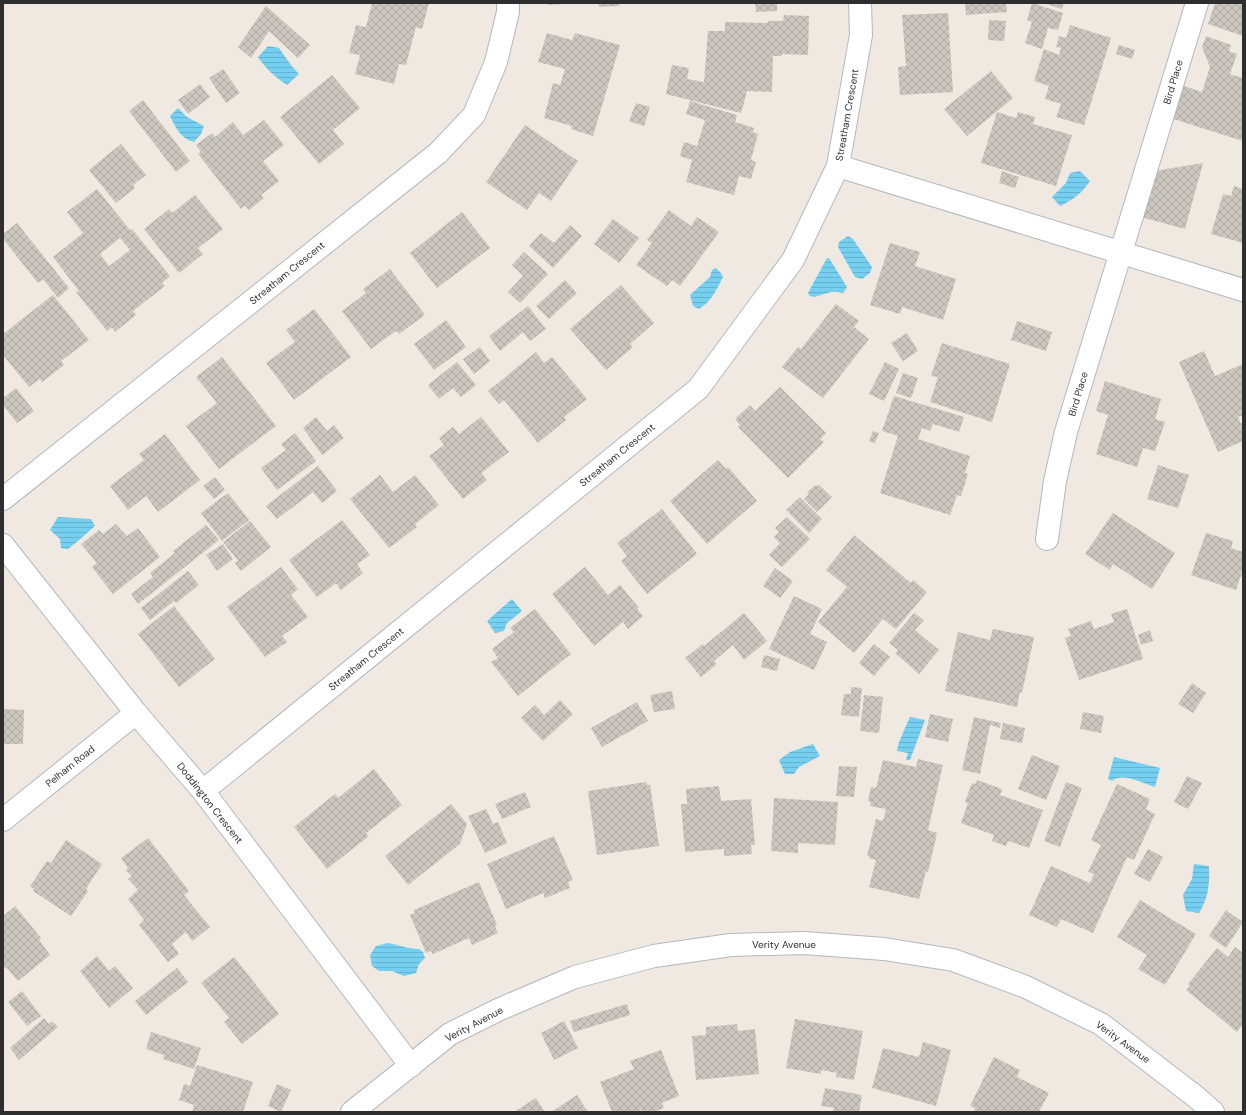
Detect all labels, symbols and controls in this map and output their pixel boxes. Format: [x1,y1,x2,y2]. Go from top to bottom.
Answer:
street label: Bird Place [1160,58,1186,106]
street label: Streatham Crescent [832,68,862,162]
street label: Streatham Crescent [247,239,327,307]
street label: Bird Place [1065,370,1091,418]
street label: Streatham Crescent [577,421,657,489]
street label: Streatham Crescent [326,625,406,693]
street label: Pelham Road [43,742,97,790]
street label: Doddington Crescent [174,760,246,846]
street label: Verity Avenue [752,938,816,951]
street label: Verity Avenue [443,1003,506,1045]
street label: Verity Avenue [1093,1018,1153,1066]

